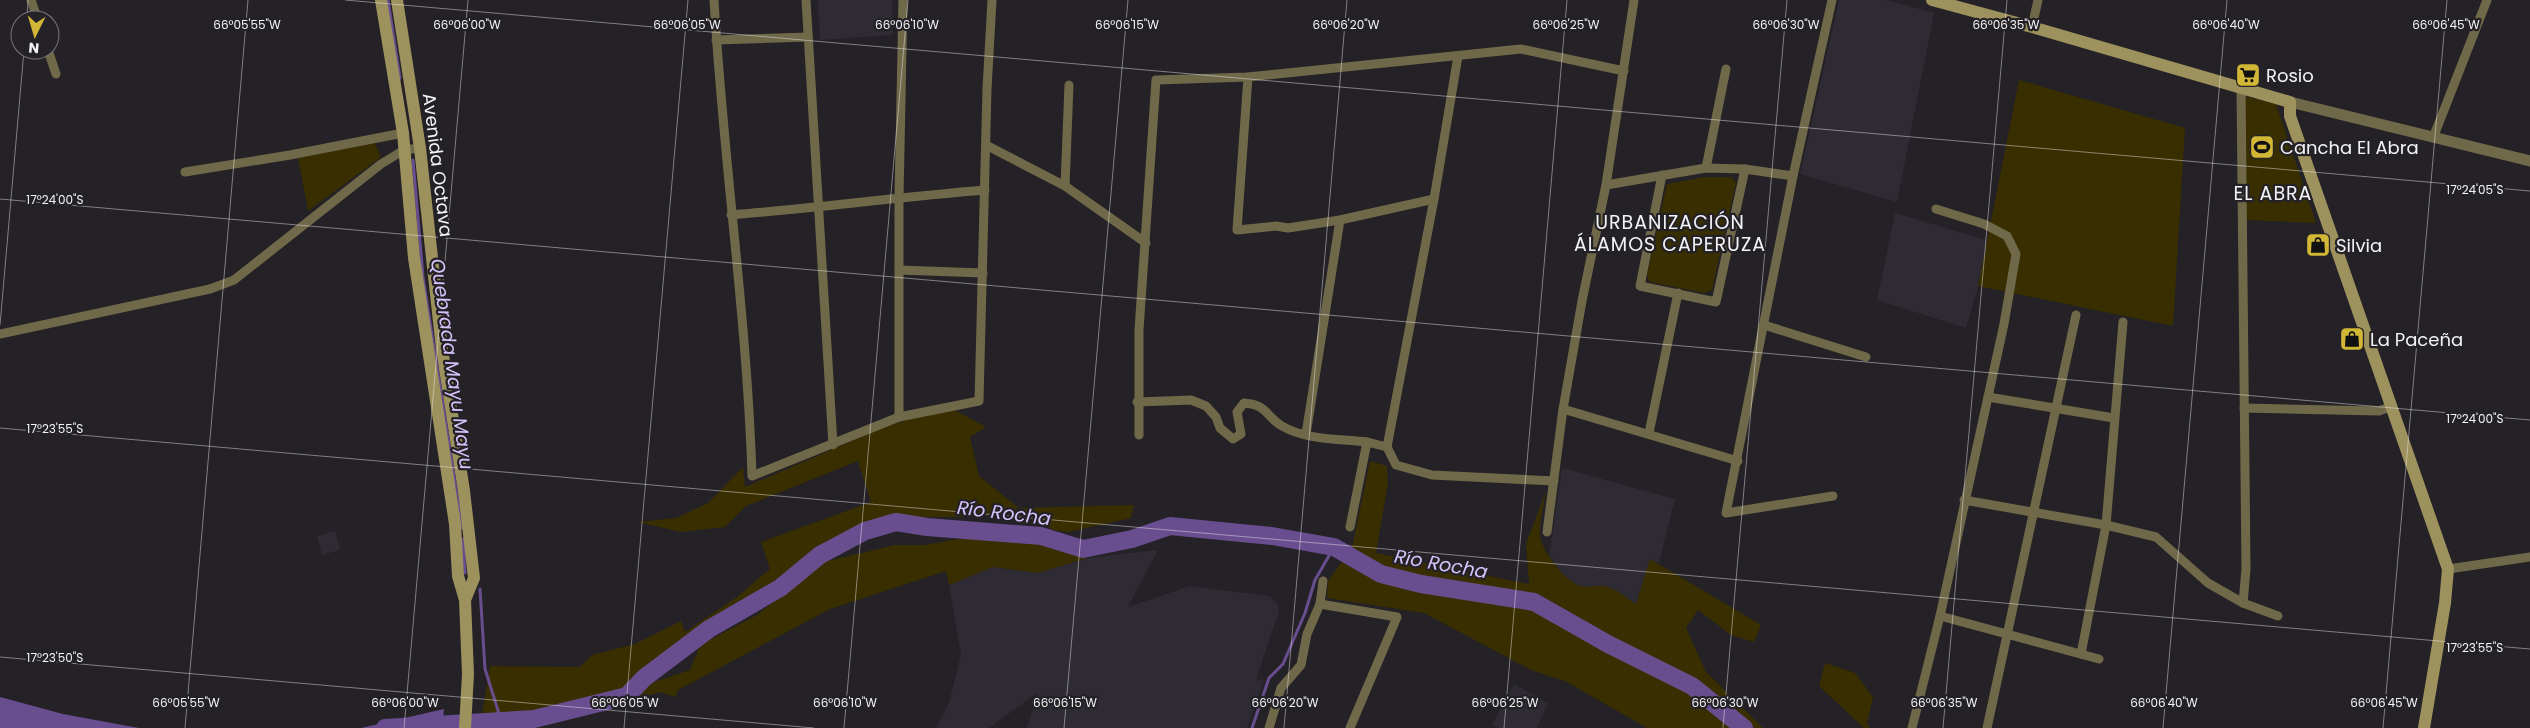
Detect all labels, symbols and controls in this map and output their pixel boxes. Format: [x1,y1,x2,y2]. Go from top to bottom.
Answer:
north arrow [10,10,60,60]
text: 66°05'55"W [213,16,281,33]
text: 66°06'00"W [433,16,501,33]
text: 66°06'05"W [653,16,721,33]
text: 66°06'10"W [875,16,939,33]
text: 66°06'15"W [1095,16,1159,33]
text: 66°06'20"W [1313,16,1380,33]
text: 66°06'25"W [1533,16,1600,33]
text: 66°06'30"W [1752,16,1820,33]
text: 66°06'35"W [1972,16,2040,33]
text: 66°06'40"W [2192,16,2260,33]
text: 66°06'45"W [2412,16,2480,33]
text: N [28,38,40,58]
supermarket icon: Rosio [2235,62,2261,88]
place label: Rosio [2266,63,2314,88]
street label: Avenida Octava [417,92,459,238]
sports icon: Cancha El Abra [2249,134,2275,160]
place label: Cancha El Abra [2280,135,2419,160]
district label: EL ABRA [2234,180,2312,207]
text: 17°24'05"S [2446,181,2504,198]
text: 17°24'00"S [26,191,84,208]
district label: URBANIZACIÓN ÁLAMOS CAPERUZA [1574,209,1766,258]
shop icon: Silvia [2305,232,2331,258]
place label: Silvia [2336,233,2382,258]
water label: Quebrada Mayu Mayu [424,257,480,471]
shop icon: La Paceña [2339,326,2365,352]
place label: La Paceña [2370,327,2463,352]
text: 17°24'00"S [2446,410,2504,427]
text: 17°23'55"S [27,420,83,437]
water label: Río Rocha [956,494,1053,532]
water label: Río Rocha [1392,543,1490,586]
text: 17°23'55"S [2447,639,2503,656]
text: 17°23'50"S [27,649,83,666]
text: 66°05'55"W [152,694,220,711]
text: 66°06'00"W [371,694,439,711]
text: 66°06'05"W [591,694,659,711]
text: 66°06'10"W [813,694,877,711]
text: 66°06'15"W [1033,694,1097,711]
text: 66°06'20"W [1252,694,1319,711]
text: 66°06'25"W [1472,694,1539,711]
text: 66°06'30"W [1691,694,1759,711]
text: 66°06'35"W [1910,694,1978,711]
text: 66°06'40"W [2130,694,2198,711]
text: 66°06'45"W [2350,694,2418,711]

